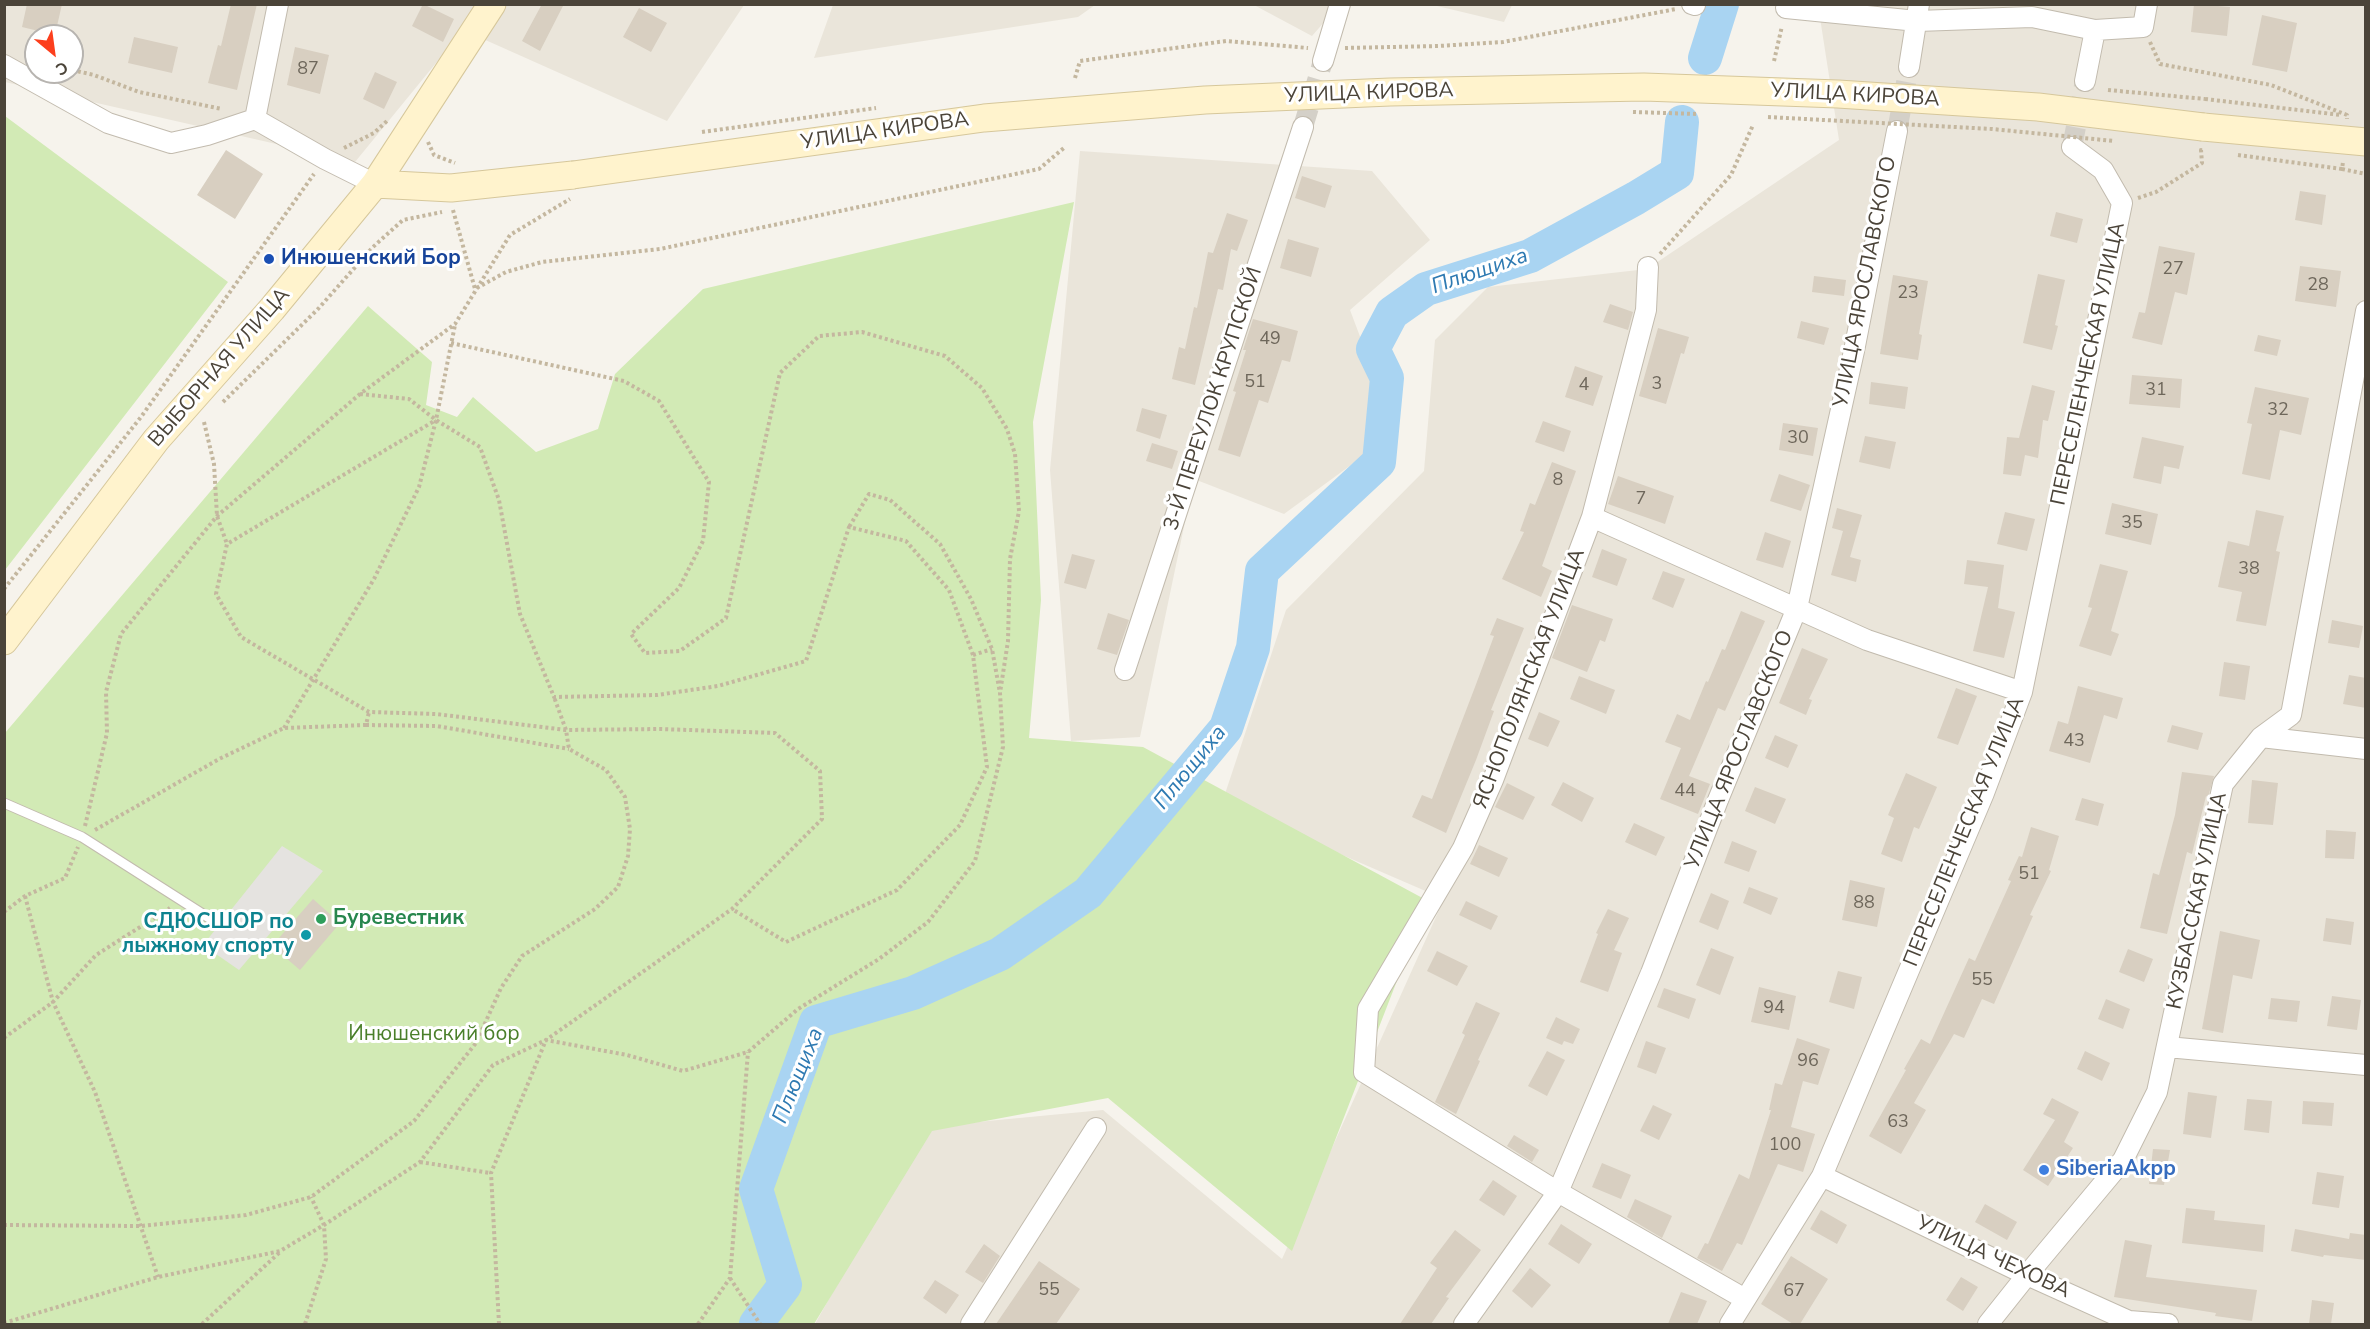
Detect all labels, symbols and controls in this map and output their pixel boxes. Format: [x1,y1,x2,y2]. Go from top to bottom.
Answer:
north arrow [24,24,84,84]
text: С [52,56,72,80]
house number: 87 [297,59,319,81]
street label: УЛИЦА КИРОВА [1284,78,1454,110]
street label: УЛИЦА КИРОВА [1770,79,1940,113]
street label: УЛИЦА КИРОВА [799,108,971,156]
street label: УЛИЦА ЯРОСЛАВСКОГО [1829,154,1903,410]
street label: ПЕРЕСЕЛЕНЧЕСКАЯ УЛИЦА [2047,220,2131,508]
water label: Плющиха [1428,243,1532,301]
place label: Инюшенский Бор [281,246,461,272]
marker: Инюшенский Бор [262,252,276,266]
house number: 27 [2162,259,2184,281]
street label: 3-Й ПЕРЕУЛОК КРУПСКОЙ [1159,264,1269,534]
house number: 28 [2307,275,2329,297]
street label: ВЫБОРНАЯ УЛИЦА [144,283,296,453]
house number: 23 [1897,283,1919,305]
house number: 49 [1259,329,1281,351]
house number: 51 [1244,372,1266,394]
house number: 3 [1652,374,1662,396]
house number: 4 [1579,375,1589,397]
house number: 31 [2145,380,2167,402]
house number: 32 [2267,400,2289,422]
house number: 30 [1787,428,1809,450]
house number: 8 [1553,470,1563,492]
house number: 7 [1636,489,1646,511]
house number: 35 [2121,513,2143,535]
street label: ЯСНОПОЛЯНСКАЯ УЛИЦА [1469,545,1591,813]
house number: 38 [2238,559,2260,581]
street label: УЛИЦА ЯРОСЛАВСКОГО [1681,627,1799,873]
street label: ПЕРЕСЕЛЕНЧЕСКАЯ УЛИЦА [1899,693,2031,971]
water label: Плющиха [1149,721,1233,815]
house number: 43 [2063,731,2085,753]
house number: 44 [1674,781,1696,803]
street label: КУЗБАССКАЯ УЛИЦА [2163,790,2233,1012]
house number: 51 [2018,864,2040,886]
house number: 88 [1853,893,1875,915]
place label: Буревестник [333,906,464,932]
place label: СДЮСШОР по лыжному спорту [122,910,294,960]
marker: Буревестник [314,912,328,926]
marker: СДЮСШОР по лыжному спорту [299,928,313,942]
house number: 55 [1971,970,1993,992]
house number: 94 [1763,998,1785,1020]
park label: Инюшенский бор [348,1022,520,1048]
water label: Плющиха [768,1024,830,1128]
house number: 96 [1797,1051,1819,1073]
house number: 63 [1887,1112,1909,1134]
house number: 100 [1769,1135,1801,1157]
place label: SiberiaAkpp [2056,1157,2176,1183]
marker: SiberiaAkpp [2037,1163,2051,1177]
street label: УЛИЦА ЧЕХОВА [1912,1211,2074,1305]
house number: 55 [1038,1280,1060,1302]
house number: 67 [1783,1281,1805,1303]

